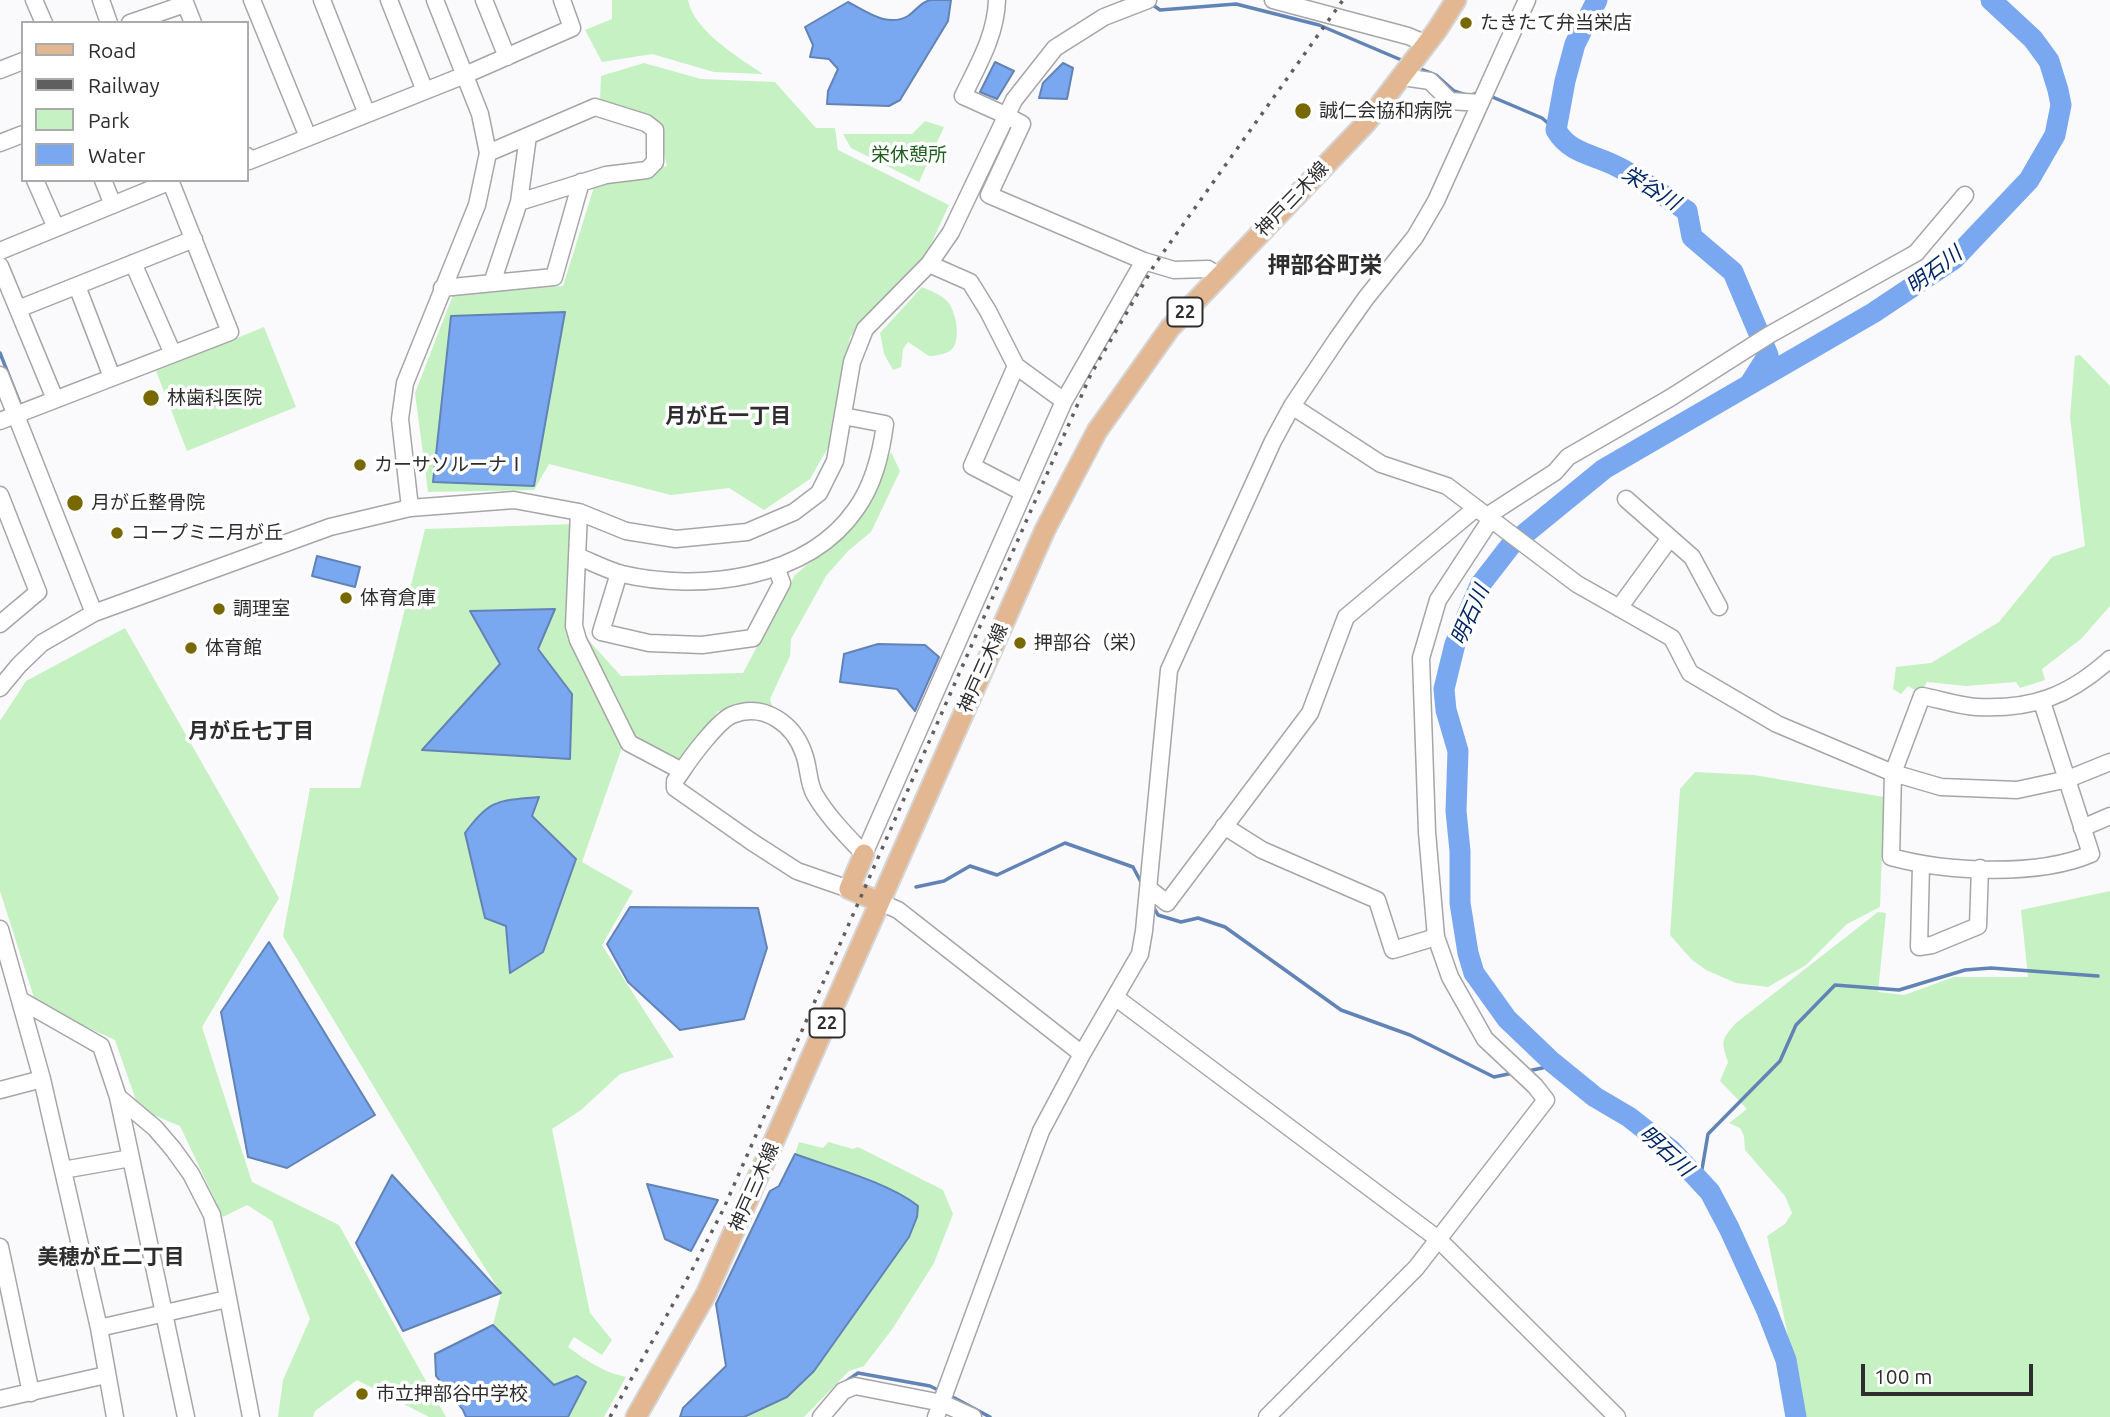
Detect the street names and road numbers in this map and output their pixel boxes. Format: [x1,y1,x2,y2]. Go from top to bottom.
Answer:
street label: 神戸三木線 [1251,157,1333,241]
road number: 22 [1168,298,1202,326]
street label: 神戸三木線 [953,620,1013,716]
road number: 22 [810,1008,844,1038]
street label: 神戸三木線 [724,1139,784,1235]

